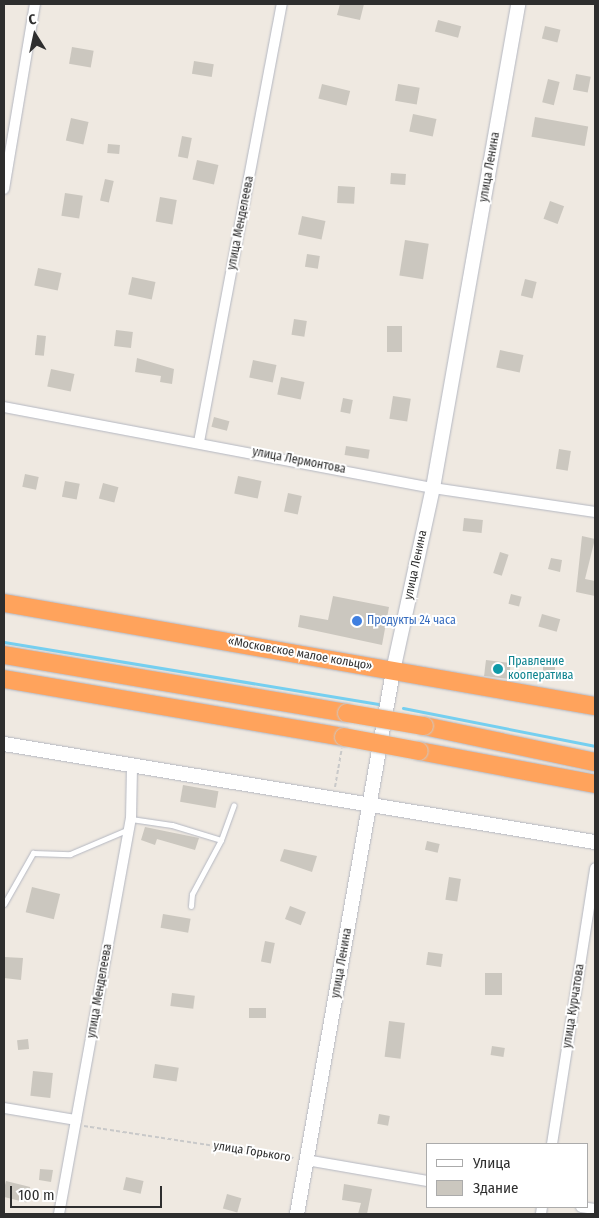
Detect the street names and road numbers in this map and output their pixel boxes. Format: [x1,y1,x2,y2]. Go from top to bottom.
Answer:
street label: улица Ленина [477,131,503,203]
street label: улица Менделеева [225,175,257,271]
street label: улица Лермонтова [251,445,347,477]
street label: улица Ленина [402,529,430,601]
street label: «Московское малое кольцо» [227,634,373,674]
street label: улица Ленина [329,927,355,999]
street label: улица Менделеева [85,943,115,1039]
street label: улица Курчатова [560,963,588,1049]
street label: улица Горького [212,1139,292,1165]

